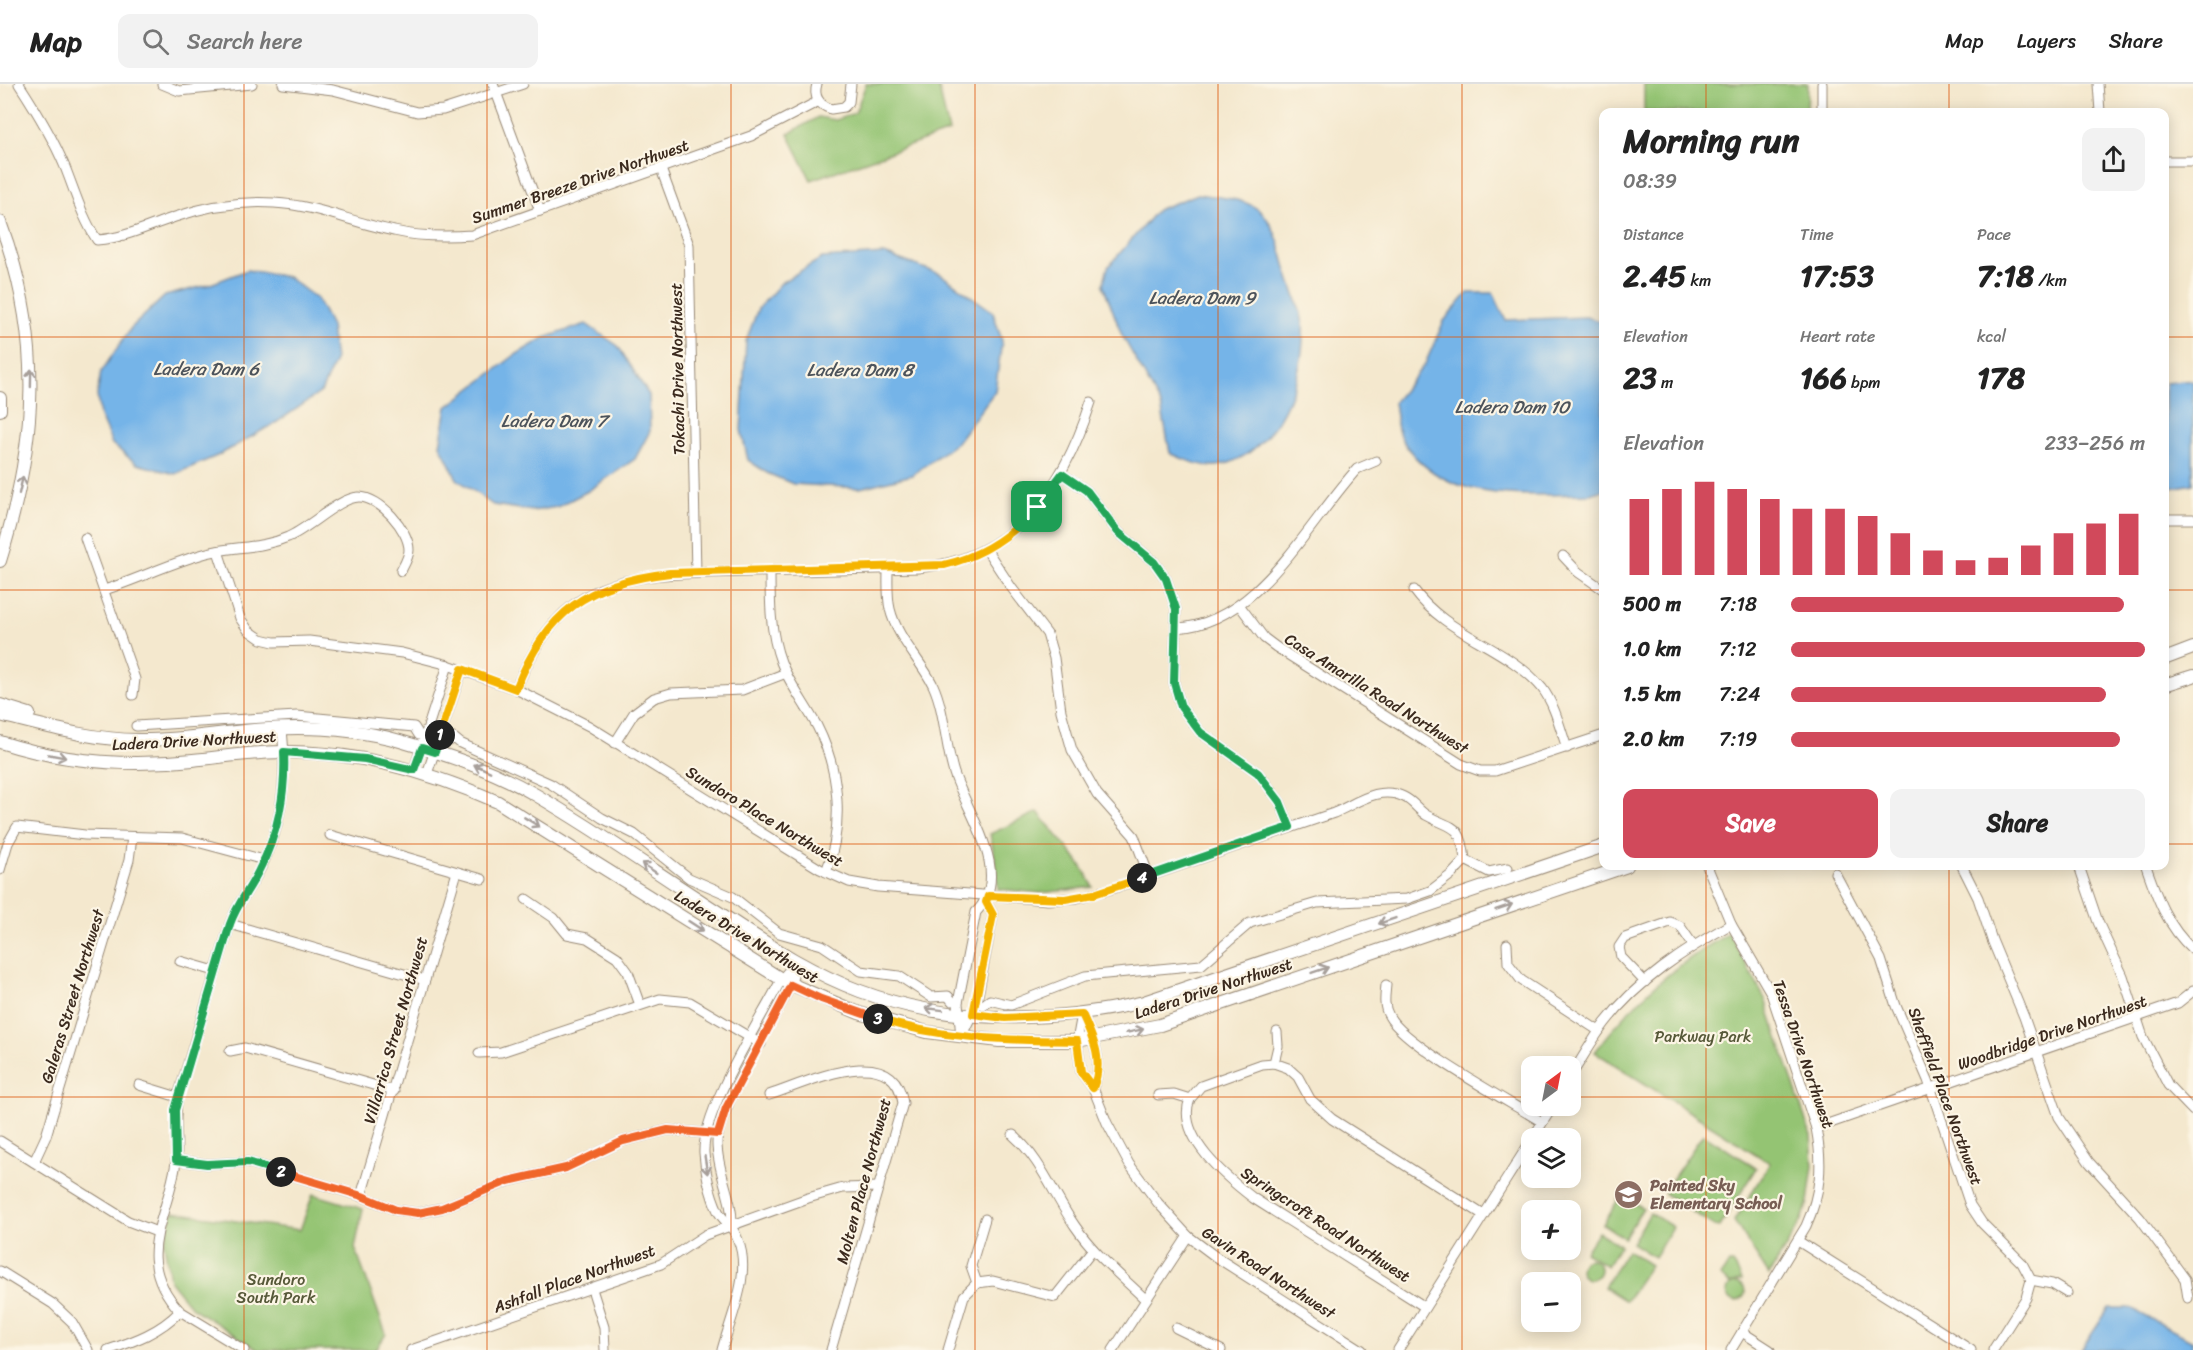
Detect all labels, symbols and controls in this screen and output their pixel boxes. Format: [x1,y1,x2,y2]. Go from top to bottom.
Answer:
search box [118,14,538,68]
text: Map [30,17,82,66]
text: Search here [187,22,303,61]
text: Map [1945,22,1984,60]
text: Layers [2017,22,2076,60]
text: Share [2109,22,2163,60]
icon: search [139,25,172,58]
text: Morning run [1623,112,1799,170]
button: share [2082,128,2145,191]
street label: Summer Breeze Drive Northwest [468,131,693,232]
text: 08:39 [1623,164,1677,199]
text: Distance [1623,220,1684,249]
text: Time [1800,220,1834,249]
text: Pace [1977,220,2011,249]
text: 2.45 [1623,249,1686,303]
text: 17:53 [1800,249,1874,303]
text: 7:18 [1977,249,2034,303]
text: km [1686,266,1711,295]
text: /km [2034,266,2067,295]
water label: Ladera Dam 9 [1149,282,1257,314]
street label: Tokachi Drive Northwest [661,283,694,455]
text: Elevation [1623,322,1688,351]
text: Heart rate [1800,322,1875,351]
text: kcal [1977,322,2006,351]
text: 23 [1623,351,1657,405]
text: 166 [1800,351,1847,405]
text: 178 [1977,351,2025,405]
water label: Ladera Dam 6 [153,353,261,385]
water label: Ladera Dam 8 [807,354,916,386]
text: m [1657,368,1673,397]
text: bpm [1847,368,1881,397]
one-way arrow [25,369,36,389]
water label: Ladera Dam 10 [1455,391,1572,423]
water label: Ladera Dam 7 [501,405,612,437]
text: Elevation [1623,426,1704,461]
text: 233–256 m [2044,426,2145,461]
one-way arrow [15,475,27,494]
pin [1011,481,1062,532]
icon: arrive [1020,490,1053,523]
text: 500 m [1623,587,1681,622]
text: 7:18 [1719,587,1757,622]
street label: Casa Amarilla Road Northwest [1279,625,1475,762]
text: 1.0 km [1623,632,1681,667]
text: 7:12 [1719,632,1757,667]
text: 1.5 km [1623,677,1681,712]
text: 7:24 [1719,677,1761,712]
pin: 1 [425,720,455,750]
text: 1 [437,720,443,749]
street label: Ladera Drive Northwest [111,722,277,759]
text: 2.0 km [1623,722,1684,757]
text: 7:19 [1719,722,1757,757]
one-way arrow [46,750,66,761]
street label: Sundoro Place Northwest [680,758,849,875]
one-way arrow [474,762,492,774]
button: Save [1623,789,1878,858]
button: Share [1890,789,2145,858]
one-way arrow [523,816,540,828]
one-way arrow [641,862,658,875]
pin: 4 [1127,863,1157,893]
text: 4 [1137,863,1147,892]
street label: Ladera Drive Northwest [669,882,825,991]
one-way arrow [1494,900,1513,911]
street label: Galeras Street Northwest [32,905,113,1087]
one-way arrow [1378,916,1397,927]
one-way arrow [687,921,704,933]
street label: Villarrica Street Northwest [355,933,436,1127]
street label: Ladera Drive Northwest [1130,949,1296,1028]
one-way arrow [1310,964,1329,975]
street label: Tessa Drive Northwest [1764,976,1843,1133]
street label: Woodbridge Drive Northwest [1953,986,2151,1079]
street label: Sheffield Place Northwest [1900,1003,1991,1189]
pin: 3 [863,1004,893,1034]
text: 3 [874,1004,882,1033]
one-way arrow [925,1004,945,1015]
park label: Parkway Park [1654,1022,1752,1051]
one-way arrow [1125,1024,1144,1036]
north arrow [1521,1056,1581,1116]
map controls [1521,1056,1581,1332]
street label: Molten Place Northwest [827,1095,900,1267]
button: layers [1521,1128,1581,1188]
one-way arrow [701,1155,712,1174]
pin: 2 [266,1157,296,1187]
text: 2 [276,1157,286,1186]
street label: Springcroft Road Northwest [1235,1158,1417,1290]
place label: Painted Sky Elementary School [1650,1171,1783,1218]
school or university icon: Painted Sky Elementary School [1613,1178,1645,1210]
button: + [1521,1200,1581,1260]
street label: Gavin Road Northwest [1196,1218,1342,1327]
street label: Ashfall Place Northwest [488,1236,659,1322]
park label: Sundoro South Park [237,1265,316,1312]
button: − [1521,1272,1581,1332]

